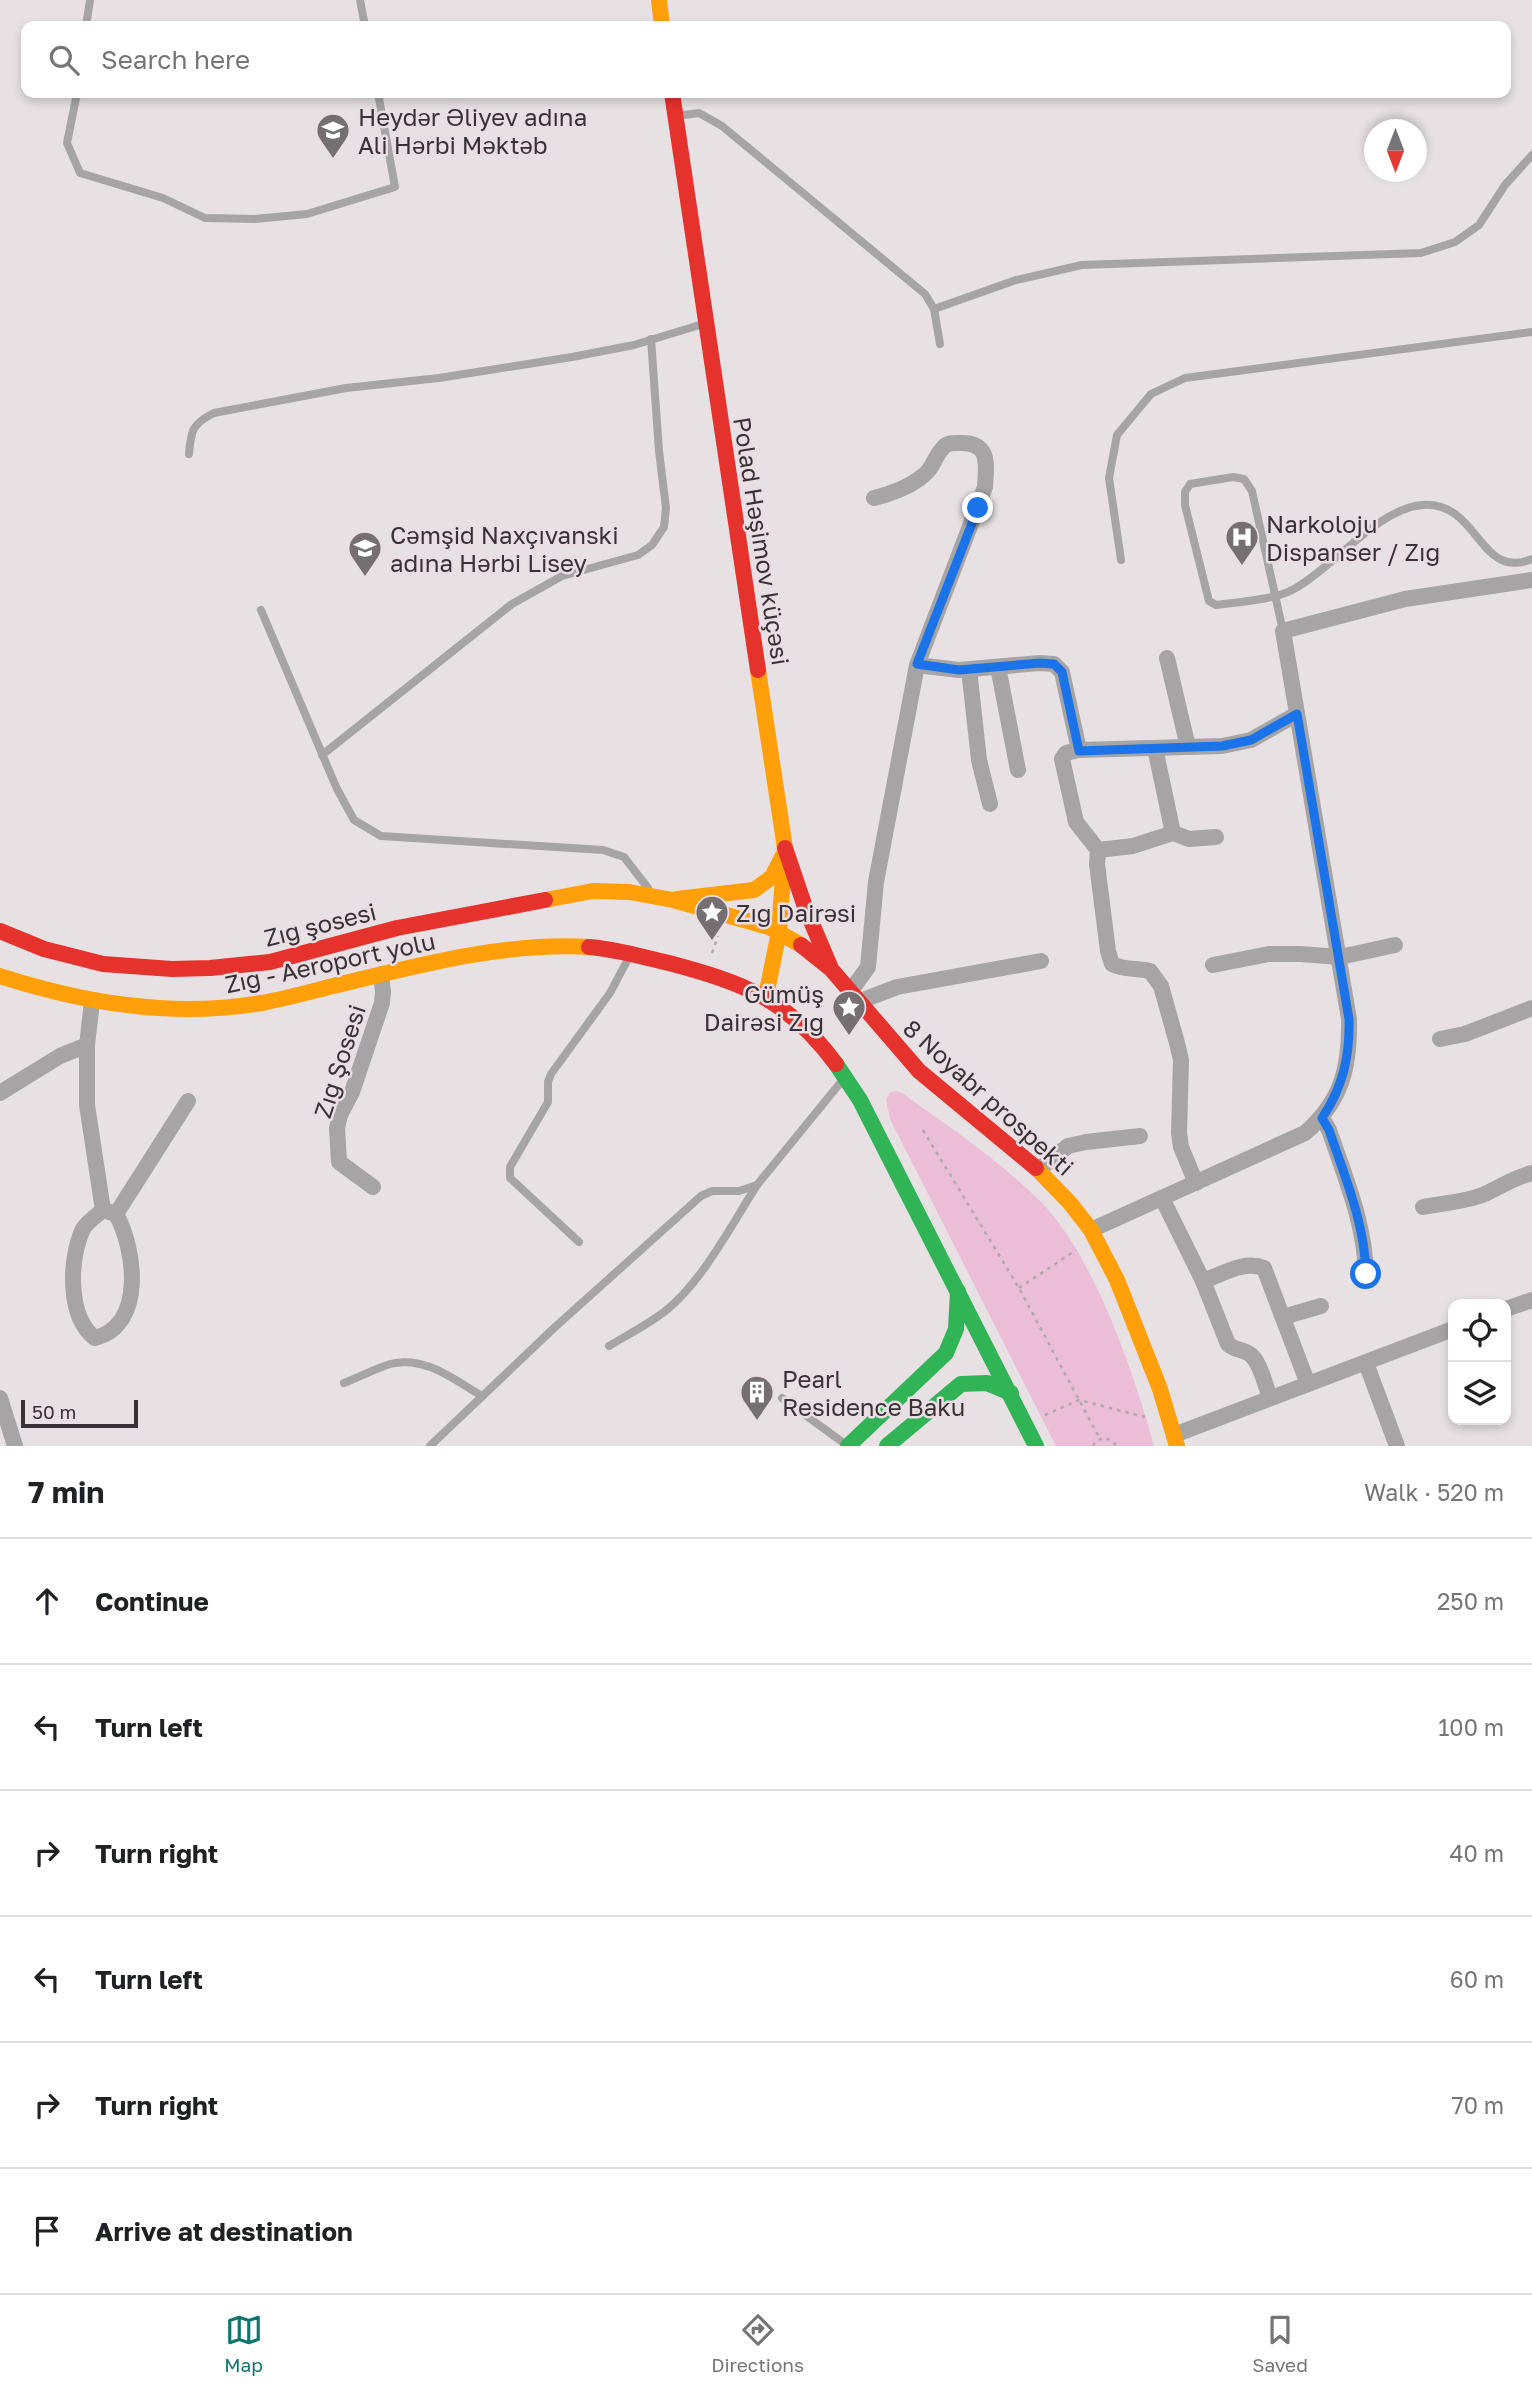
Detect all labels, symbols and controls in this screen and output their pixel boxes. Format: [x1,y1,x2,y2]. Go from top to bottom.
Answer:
search box [21,21,1511,98]
icon: search [45,41,83,79]
text: Search here [101,44,250,75]
place label: Heydər Əliyev adına Ali Hərbi Məktəb [358,102,587,159]
school or university icon: Heydər Əliyev adına Ali Hərbi Məktəb [314,111,352,160]
north arrow [1364,119,1427,182]
street label: Polad Həşimov küçəsi [728,415,796,667]
route end [962,492,993,523]
place label: Narkoloju Dispanser / Zığ [1266,509,1440,566]
hospital icon: Narkoloju Dispanser / Zığ [1223,518,1261,567]
place label: Cəmşid Naxçıvanski adına Hərbi Lisey [390,520,619,577]
school or university icon: Cəmşid Naxçıvanski adına Hərbi Lisey [346,529,384,578]
place icon: Zığ Dairəsi [693,893,731,942]
street label: Zığ şosesi [261,896,379,952]
place label: Zığ Dairəsi [736,898,856,927]
street label: Zığ - Aeroport yolu [222,926,438,998]
place label: Gümüş Dairəsi Zığ [704,979,824,1036]
place icon: Gümüş Dairəsi Zığ [830,988,868,1037]
street label: Zığ Şosesi [307,1001,371,1121]
street label: 8 Noyabr prospekti [898,1013,1080,1181]
route start [1350,1258,1381,1289]
map controls [1448,1299,1511,1425]
button: locate [1448,1299,1511,1362]
button: layers [1448,1362,1511,1425]
place label: Pearl Residence Baku [782,1364,965,1421]
building icon: Pearl Residence Baku [738,1373,776,1422]
scale bar [21,1397,138,1429]
text: 50 m [32,1400,76,1423]
text: 7 min [28,1474,104,1510]
text: Walk · 520 m [1364,1478,1504,1506]
icon: ahead [28,1582,66,1620]
text: Continue [95,1586,209,1617]
text: 250 m [1437,1587,1504,1615]
icon: left [28,1708,66,1746]
text: Turn left [95,1712,203,1743]
text: 100 m [1438,1713,1504,1741]
icon: right [28,1834,66,1872]
text: Turn right [95,1838,218,1869]
text: 40 m [1450,1839,1504,1867]
icon: left [28,1960,66,1998]
text: Turn left [95,1964,203,1995]
text: 60 m [1450,1965,1504,1993]
icon: right [28,2086,66,2124]
text: Turn right [95,2090,218,2121]
text: 70 m [1451,2091,1504,2119]
icon: arrive [28,2212,66,2250]
text: Arrive at destination [95,2216,353,2247]
tab: Map [224,2311,263,2376]
tab: Directions [711,2311,804,2376]
tab: Saved [1252,2311,1308,2376]

